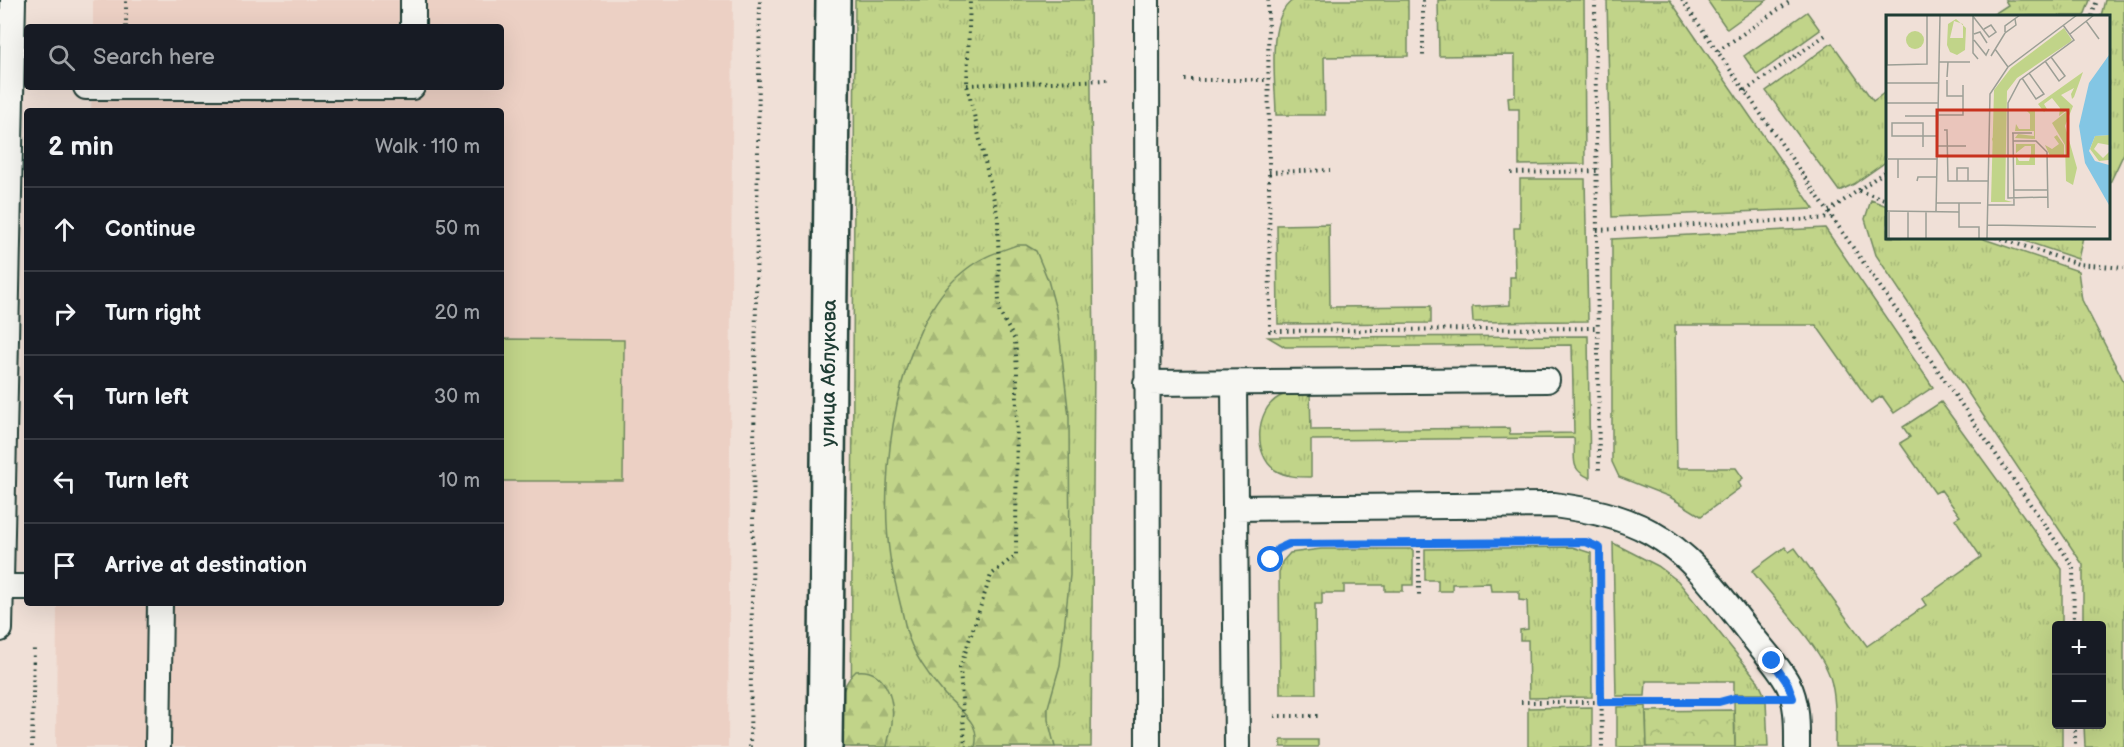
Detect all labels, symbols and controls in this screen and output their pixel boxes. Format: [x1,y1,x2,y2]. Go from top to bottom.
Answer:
inset map [1886,15,2109,238]
search box [24,24,504,90]
icon: search [45,41,78,74]
text: Search here [93,44,215,71]
text: 2 min [48,132,114,163]
text: Walk · 110 m [375,135,480,159]
icon: ahead [48,213,81,246]
text: Continue [105,216,195,243]
text: 50 m [435,217,480,241]
icon: right [48,297,81,330]
street label: улица Аблукова [816,299,842,447]
text: Turn right [105,300,201,327]
text: 20 m [435,301,480,325]
icon: left [48,381,81,414]
text: Turn left [105,384,189,411]
text: 30 m [434,385,480,409]
icon: left [48,465,81,498]
text: Turn left [105,468,189,495]
text: 10 m [439,469,480,493]
route start [1257,546,1283,572]
icon: arrive [48,549,81,582]
text: Arrive at destination [105,552,307,579]
map controls [2052,621,2106,729]
button: + [2052,621,2106,675]
route end [1758,647,1784,673]
button: − [2052,675,2106,729]

